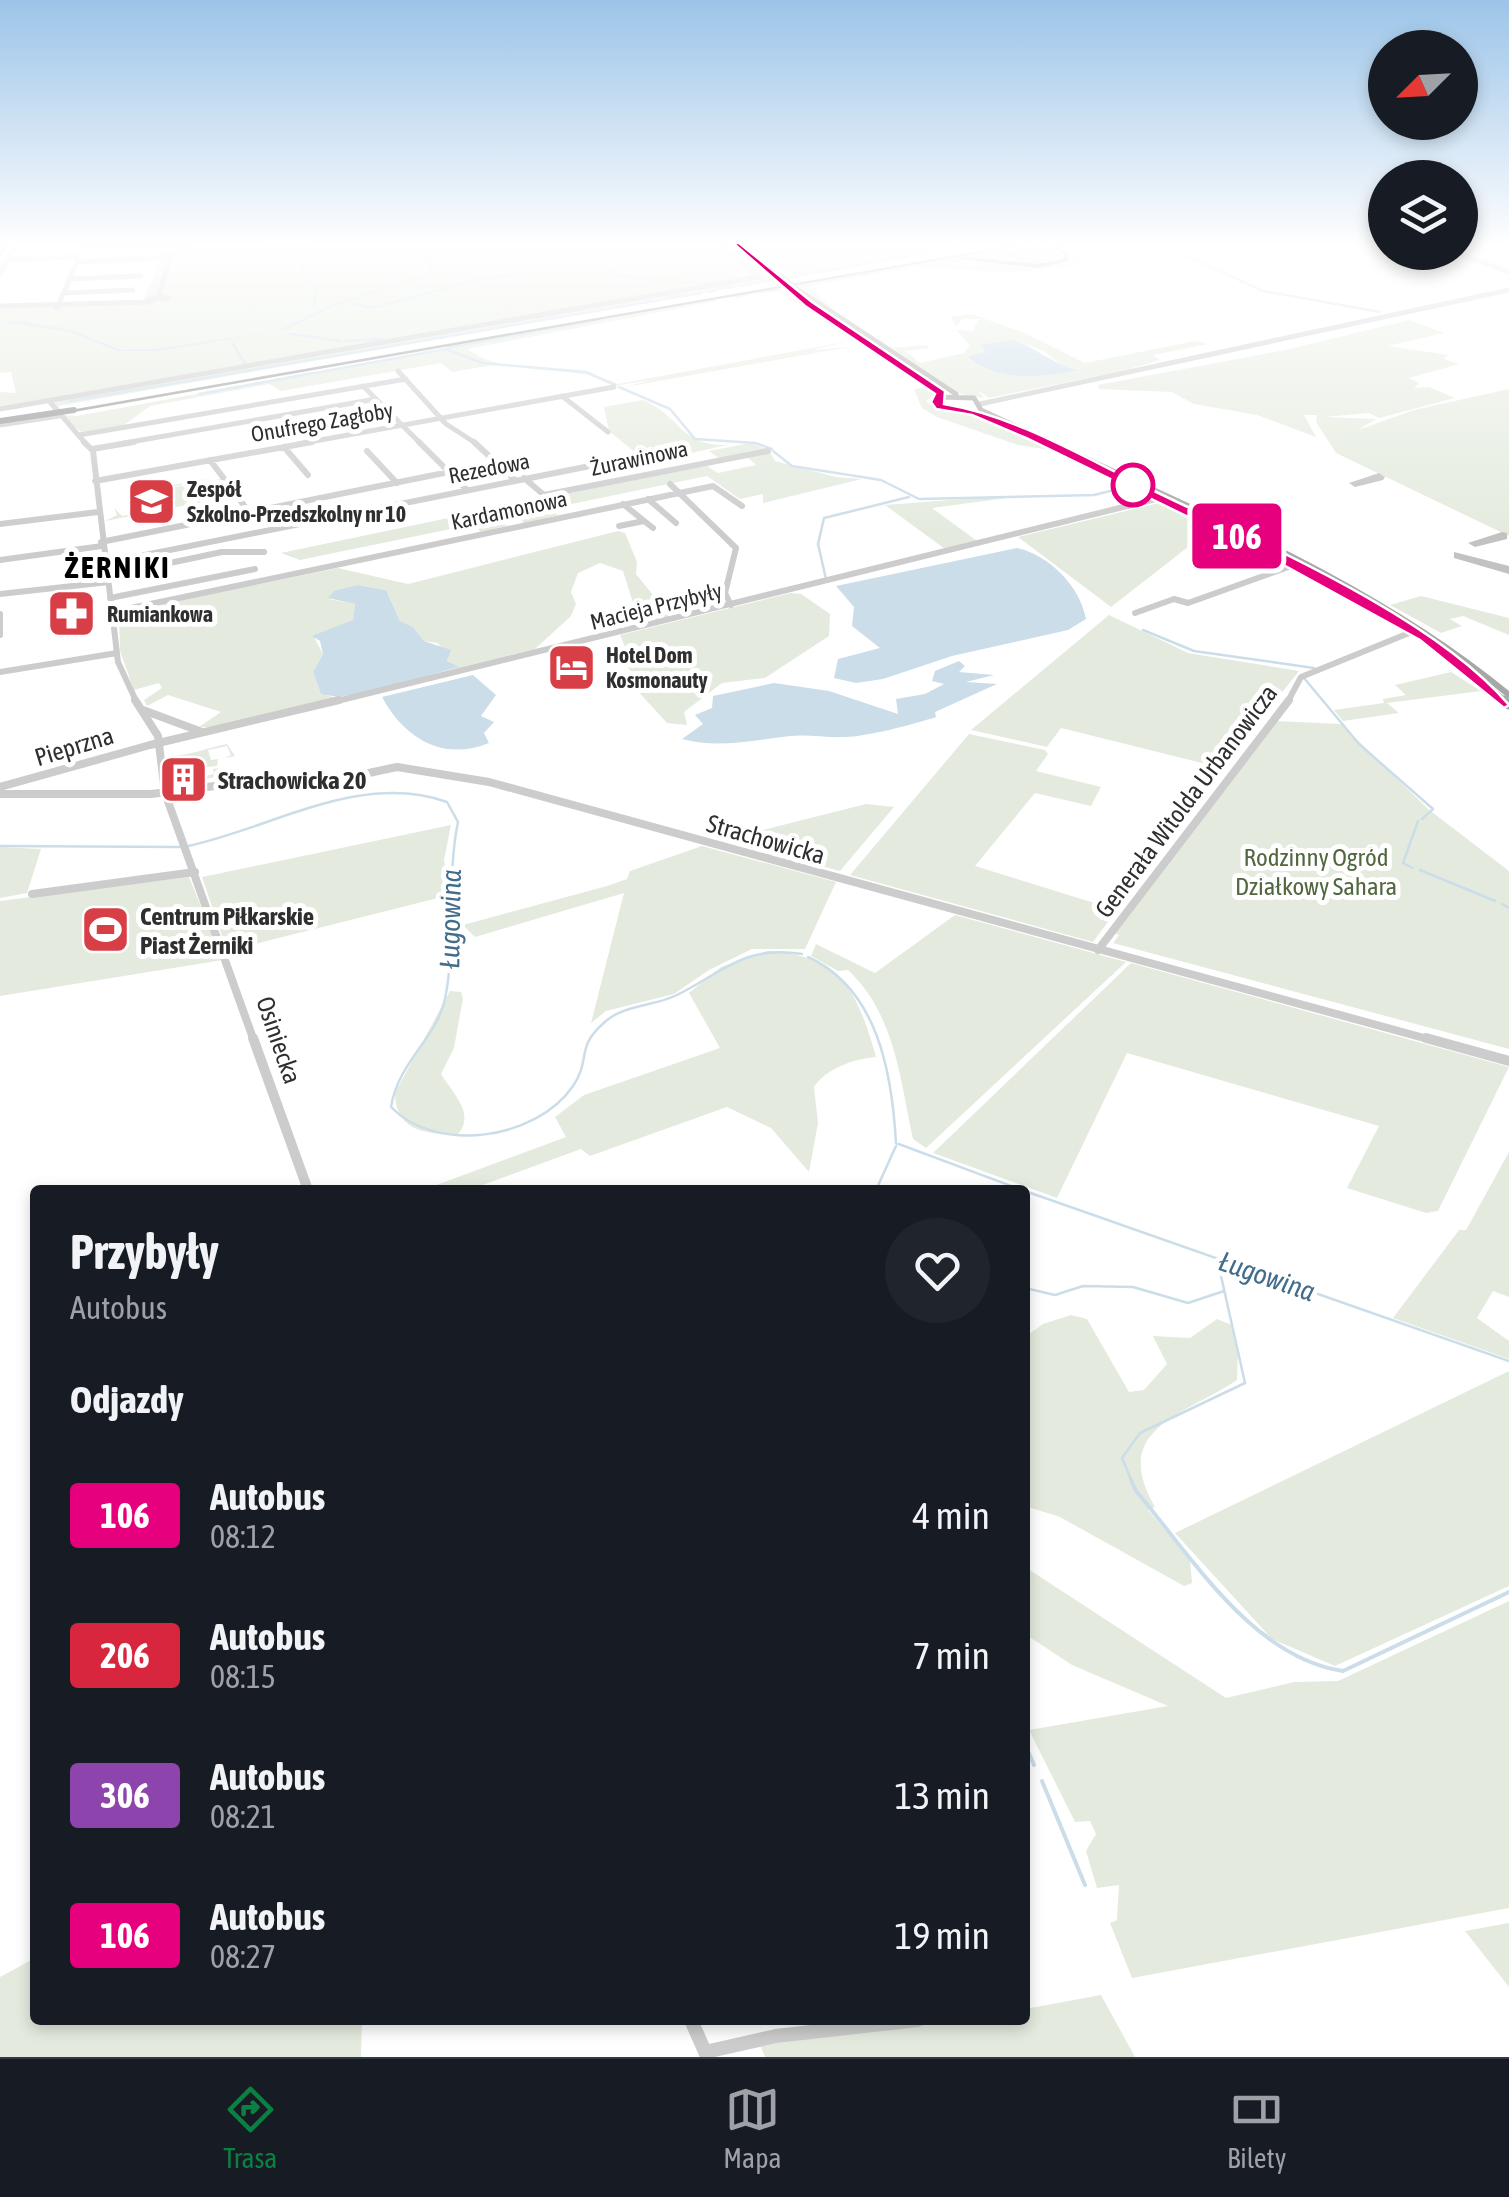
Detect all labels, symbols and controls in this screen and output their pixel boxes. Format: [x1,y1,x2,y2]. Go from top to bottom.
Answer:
north arrow [1368,30,1478,140]
map controls [1368,30,1478,270]
button: layers [1368,160,1478,270]
street label: Onufrego Zagłoby [249,397,395,447]
street label: Żurawinowa [588,435,690,481]
street label: Rezedowa [446,447,532,489]
unlabelled marker [1112,464,1154,506]
school or university icon: Zespół Szkolno-Przedszkolny nr 10 [126,476,178,528]
place label: Zespół Szkolno-Przedszkolny nr 10 [187,476,406,527]
street label: Kardamonowa [449,485,569,535]
line badge: 106 [1180,504,1294,568]
text: 106 [1212,516,1262,556]
district label: ŻERNIKI [65,550,171,584]
street label: Macieja Przybyły [588,577,724,635]
pharmacy icon: Rumiankowa [46,588,98,640]
place label: Rumiankowa [107,601,213,627]
hotel icon: Hotel Dom Kosmonauty [545,642,597,694]
place label: Hotel Dom Kosmonauty [606,642,708,693]
street label: Generała Witolda Urbanowicza [1089,679,1283,923]
street label: Pieprzna [31,721,117,771]
building icon: Strachowicka 20 [157,754,209,806]
place label: Strachowicka 20 [218,766,367,794]
street label: Strachowicka [704,809,828,869]
park label: Rodzinny Ogród Działkowy Sahara [1235,843,1397,900]
water label: Ługowina [433,869,467,969]
place label: Centrum Piłkarskie Piast Żerniki [140,902,314,959]
sports icon: Centrum Piłkarskie Piast Żerniki [79,904,131,956]
street label: Osiniecka [251,993,307,1087]
button: heart [885,1218,990,1323]
text: Przybyły [70,1224,219,1279]
water label: Ługowina [1215,1245,1319,1307]
text: Autobus [70,1289,167,1326]
text: Odjazdy [70,1378,184,1421]
text: Autobus [210,1475,325,1518]
text: 4 min [912,1494,990,1537]
text: 106 [100,1495,150,1535]
text: 08:12 [210,1518,276,1555]
text: Autobus [210,1615,325,1658]
text: 7 min [912,1634,990,1677]
text: 206 [100,1635,150,1675]
text: 08:15 [210,1658,276,1695]
text: Autobus [210,1755,325,1798]
text: 13 min [895,1774,990,1817]
text: 306 [100,1775,150,1815]
text: 08:21 [210,1798,276,1835]
text: Autobus [210,1895,325,1938]
text: 19 min [895,1914,990,1957]
text: 106 [100,1915,150,1955]
text: 08:27 [210,1938,276,1975]
tab: Trasa [223,2082,278,2174]
tab: Mapa [723,2082,781,2174]
tab: Bilety [1227,2082,1286,2174]

